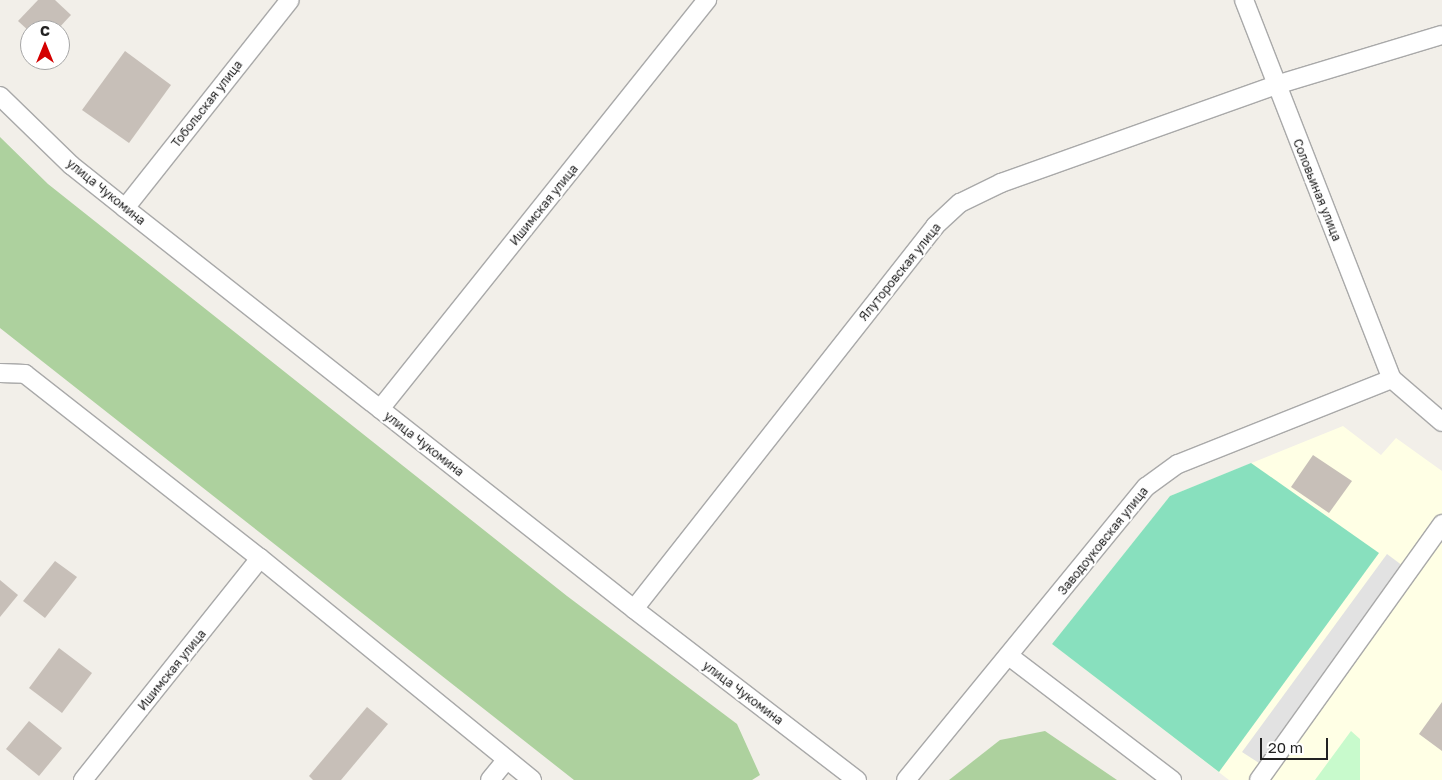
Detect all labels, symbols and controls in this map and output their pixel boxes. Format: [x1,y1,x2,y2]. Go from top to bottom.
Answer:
north arrow [20,20,70,70]
text: С [40,22,50,39]
street label: Тобольская улица [169,58,245,150]
street label: Соловьиная улица [1290,137,1344,243]
street label: улица Чукомина [64,156,148,228]
street label: Ишимская улица [507,162,581,248]
street label: Ялуторовская улица [856,220,944,324]
street label: улица Чукомина [381,409,467,479]
street label: Заводоуковская улица [1055,484,1151,598]
street label: Ишимская улица [135,627,209,713]
street label: улица Чукомина [700,658,786,728]
scale bar [1262,728,1330,760]
text: 20 m [1268,738,1303,756]

